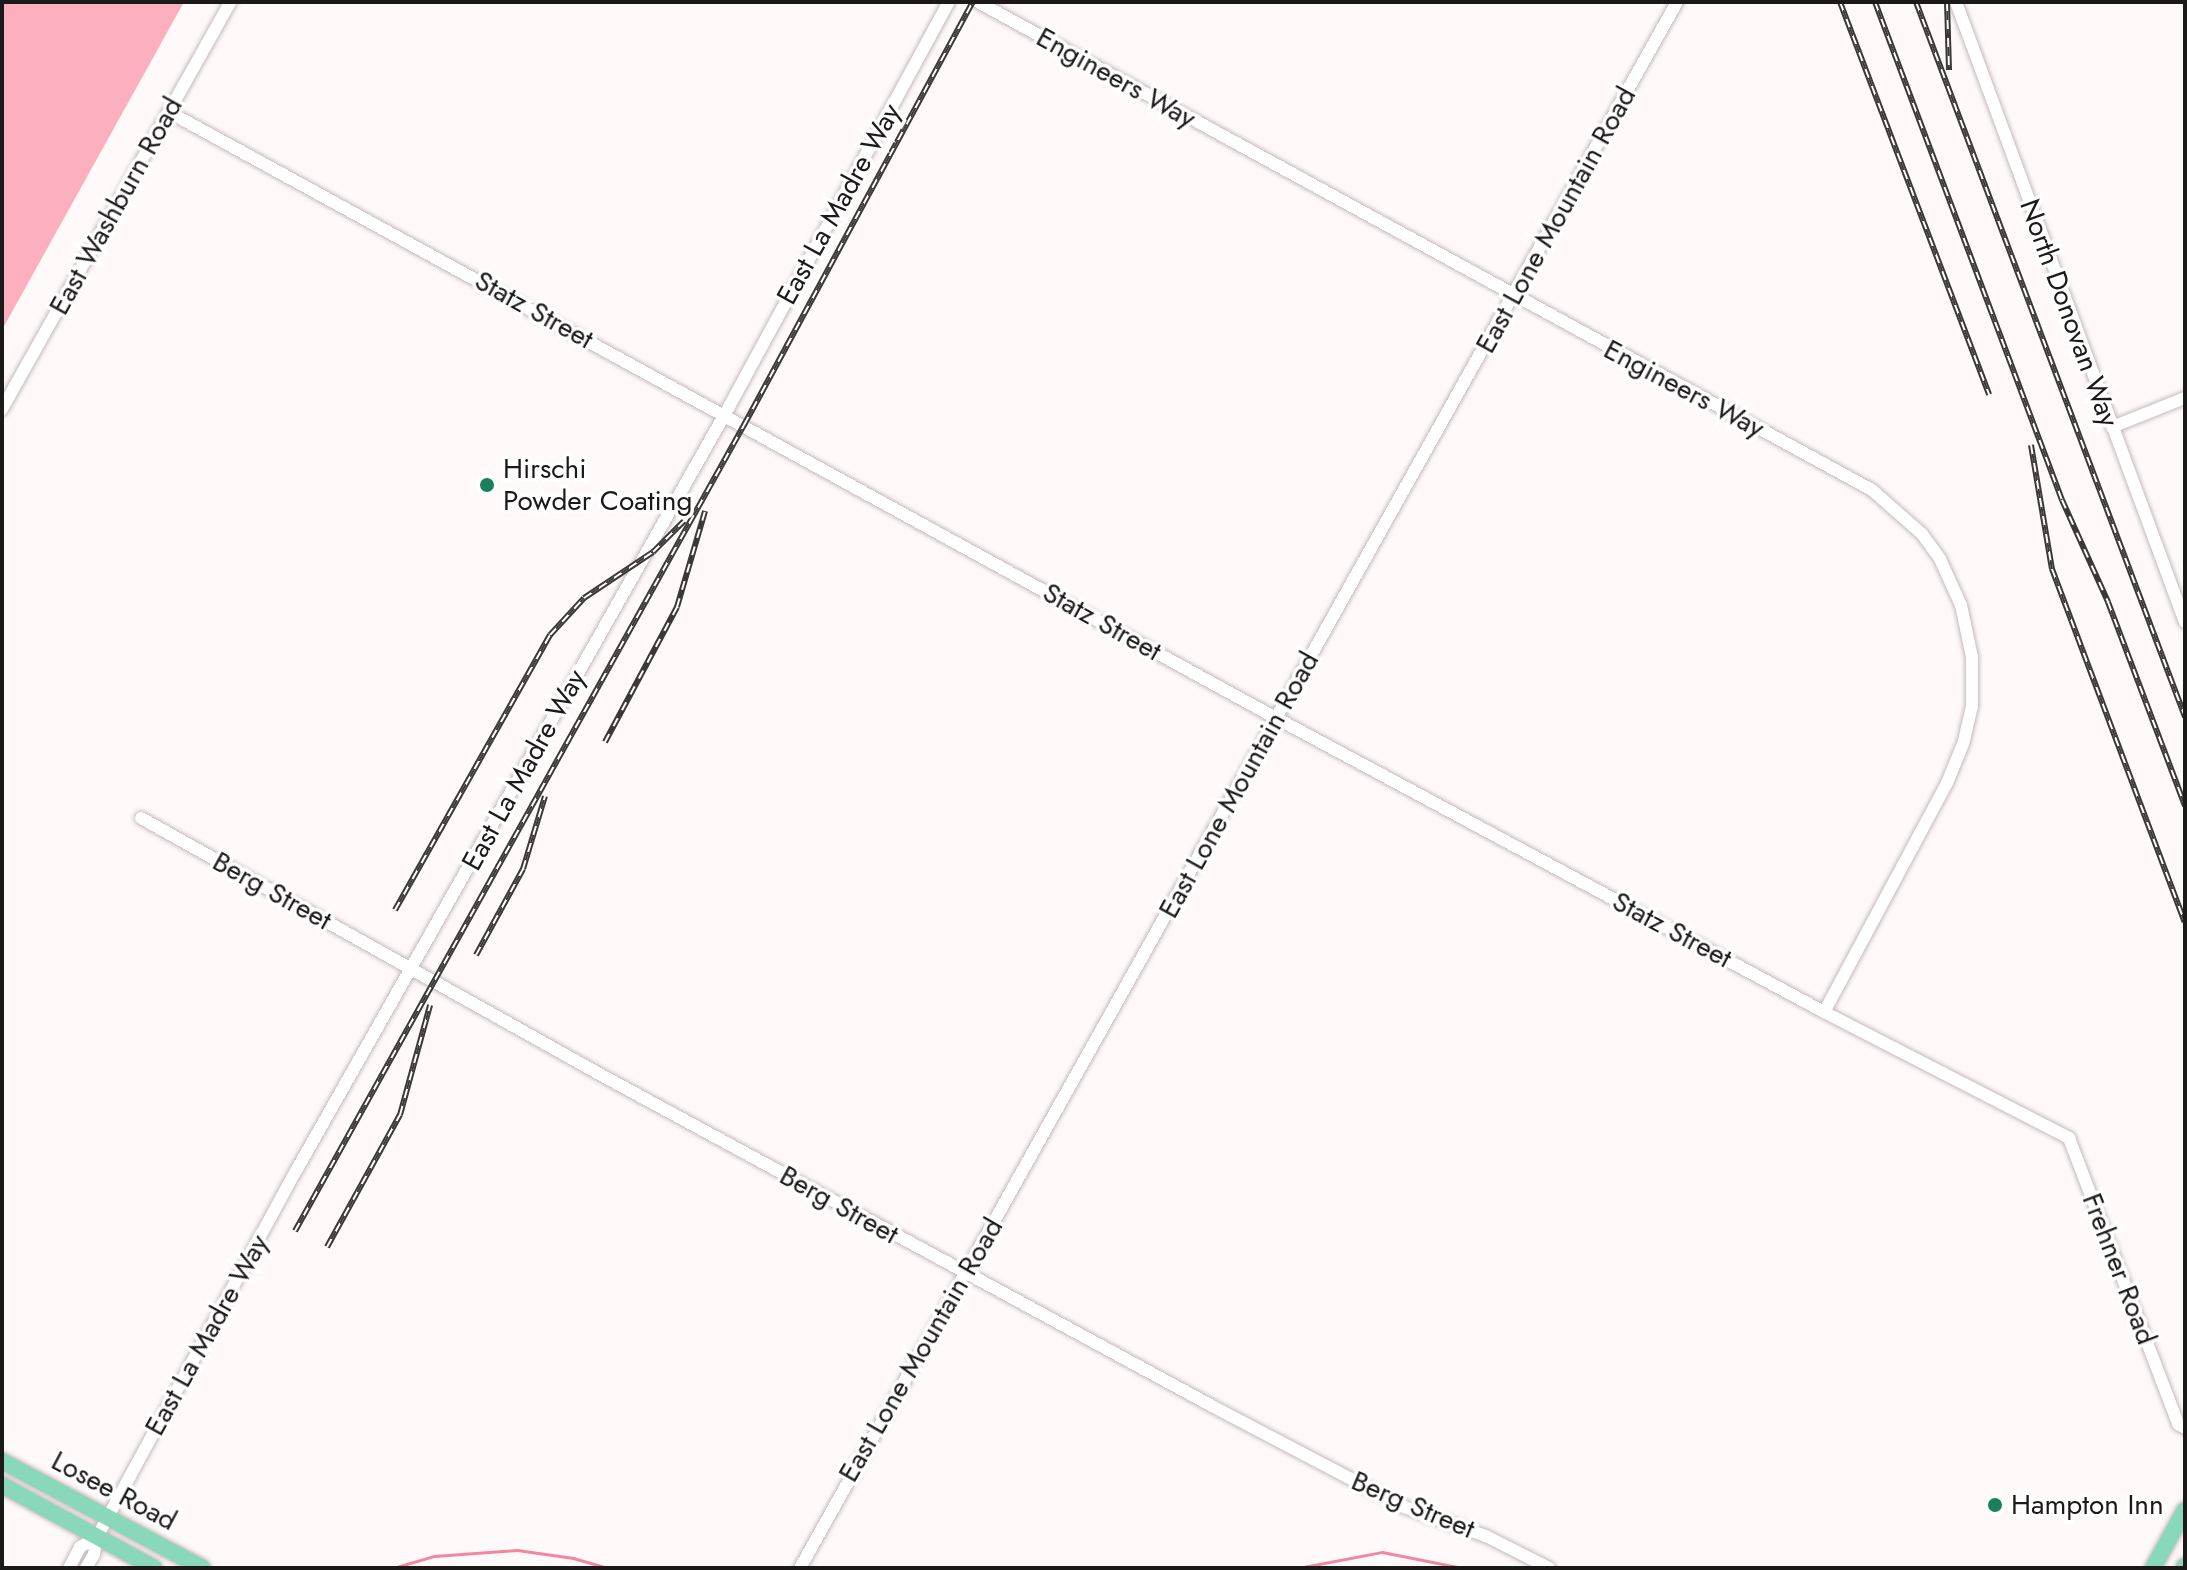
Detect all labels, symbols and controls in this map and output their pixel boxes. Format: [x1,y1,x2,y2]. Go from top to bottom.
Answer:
street label: Engineers Way [1031,20,1201,136]
street label: East Lone Mountain Road [1469,81,1643,359]
street label: East Washburn Road [42,91,190,321]
street label: East La Madre Way [770,98,908,310]
street label: North Donovan Way [2012,195,2126,431]
street label: Statz Street [469,264,599,356]
street label: Engineers Way [1598,333,1770,445]
place label: Hirschi Powder Coating [503,452,692,518]
marker: Hirschi Powder Coating [478,476,496,494]
street label: Statz Street [1037,576,1167,668]
street label: East Lone Mountain Road [1152,646,1326,924]
street label: East La Madre Way [455,664,593,876]
street label: Berg Street [207,845,337,937]
street label: Statz Street [1607,885,1737,975]
street label: Berg Street [774,1159,904,1251]
street label: Frehner Road [2075,1189,2163,1349]
street label: East Lone Mountain Road [832,1212,1010,1488]
street label: East La Madre Way [138,1229,276,1441]
street label: Losee Road [46,1444,182,1538]
street label: Berg Street [1346,1464,1480,1546]
place label: Hampton Inn [2011,1488,2164,1522]
marker: Hampton Inn [1986,1496,2004,1514]

